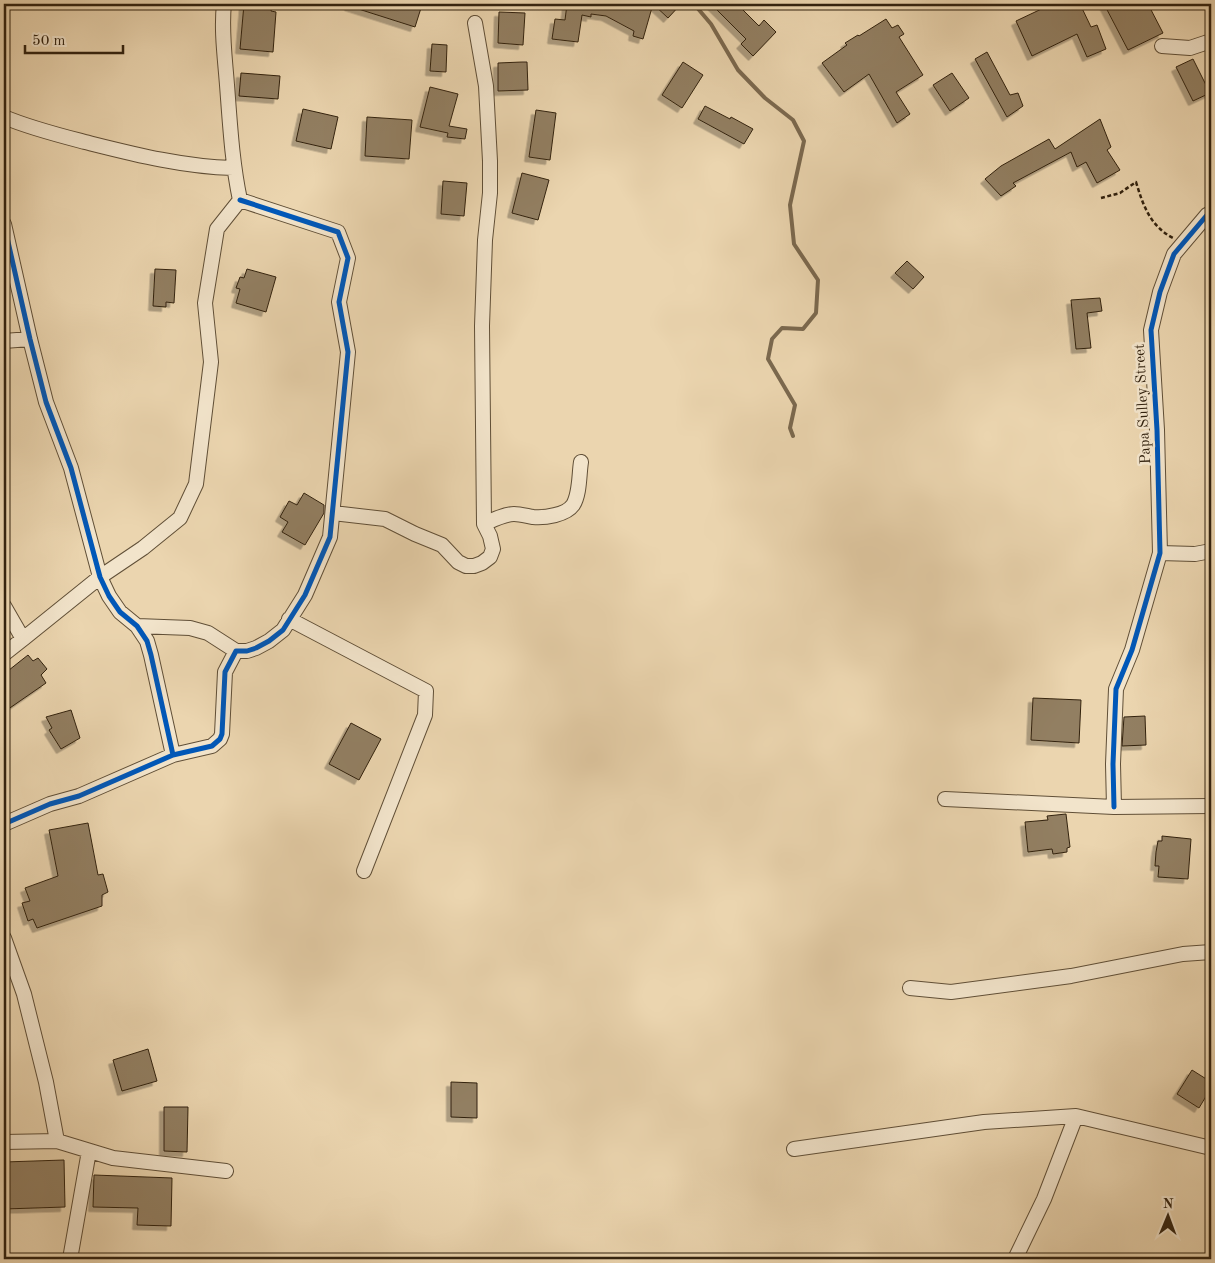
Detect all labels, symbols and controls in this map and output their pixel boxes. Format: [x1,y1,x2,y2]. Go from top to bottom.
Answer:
scale bar [25,22,122,54]
text: 50 m [32,34,66,49]
street label: Papa Sulley Street [1133,343,1154,465]
north arrow [1142,1190,1192,1240]
text: N [1163,1197,1174,1211]

